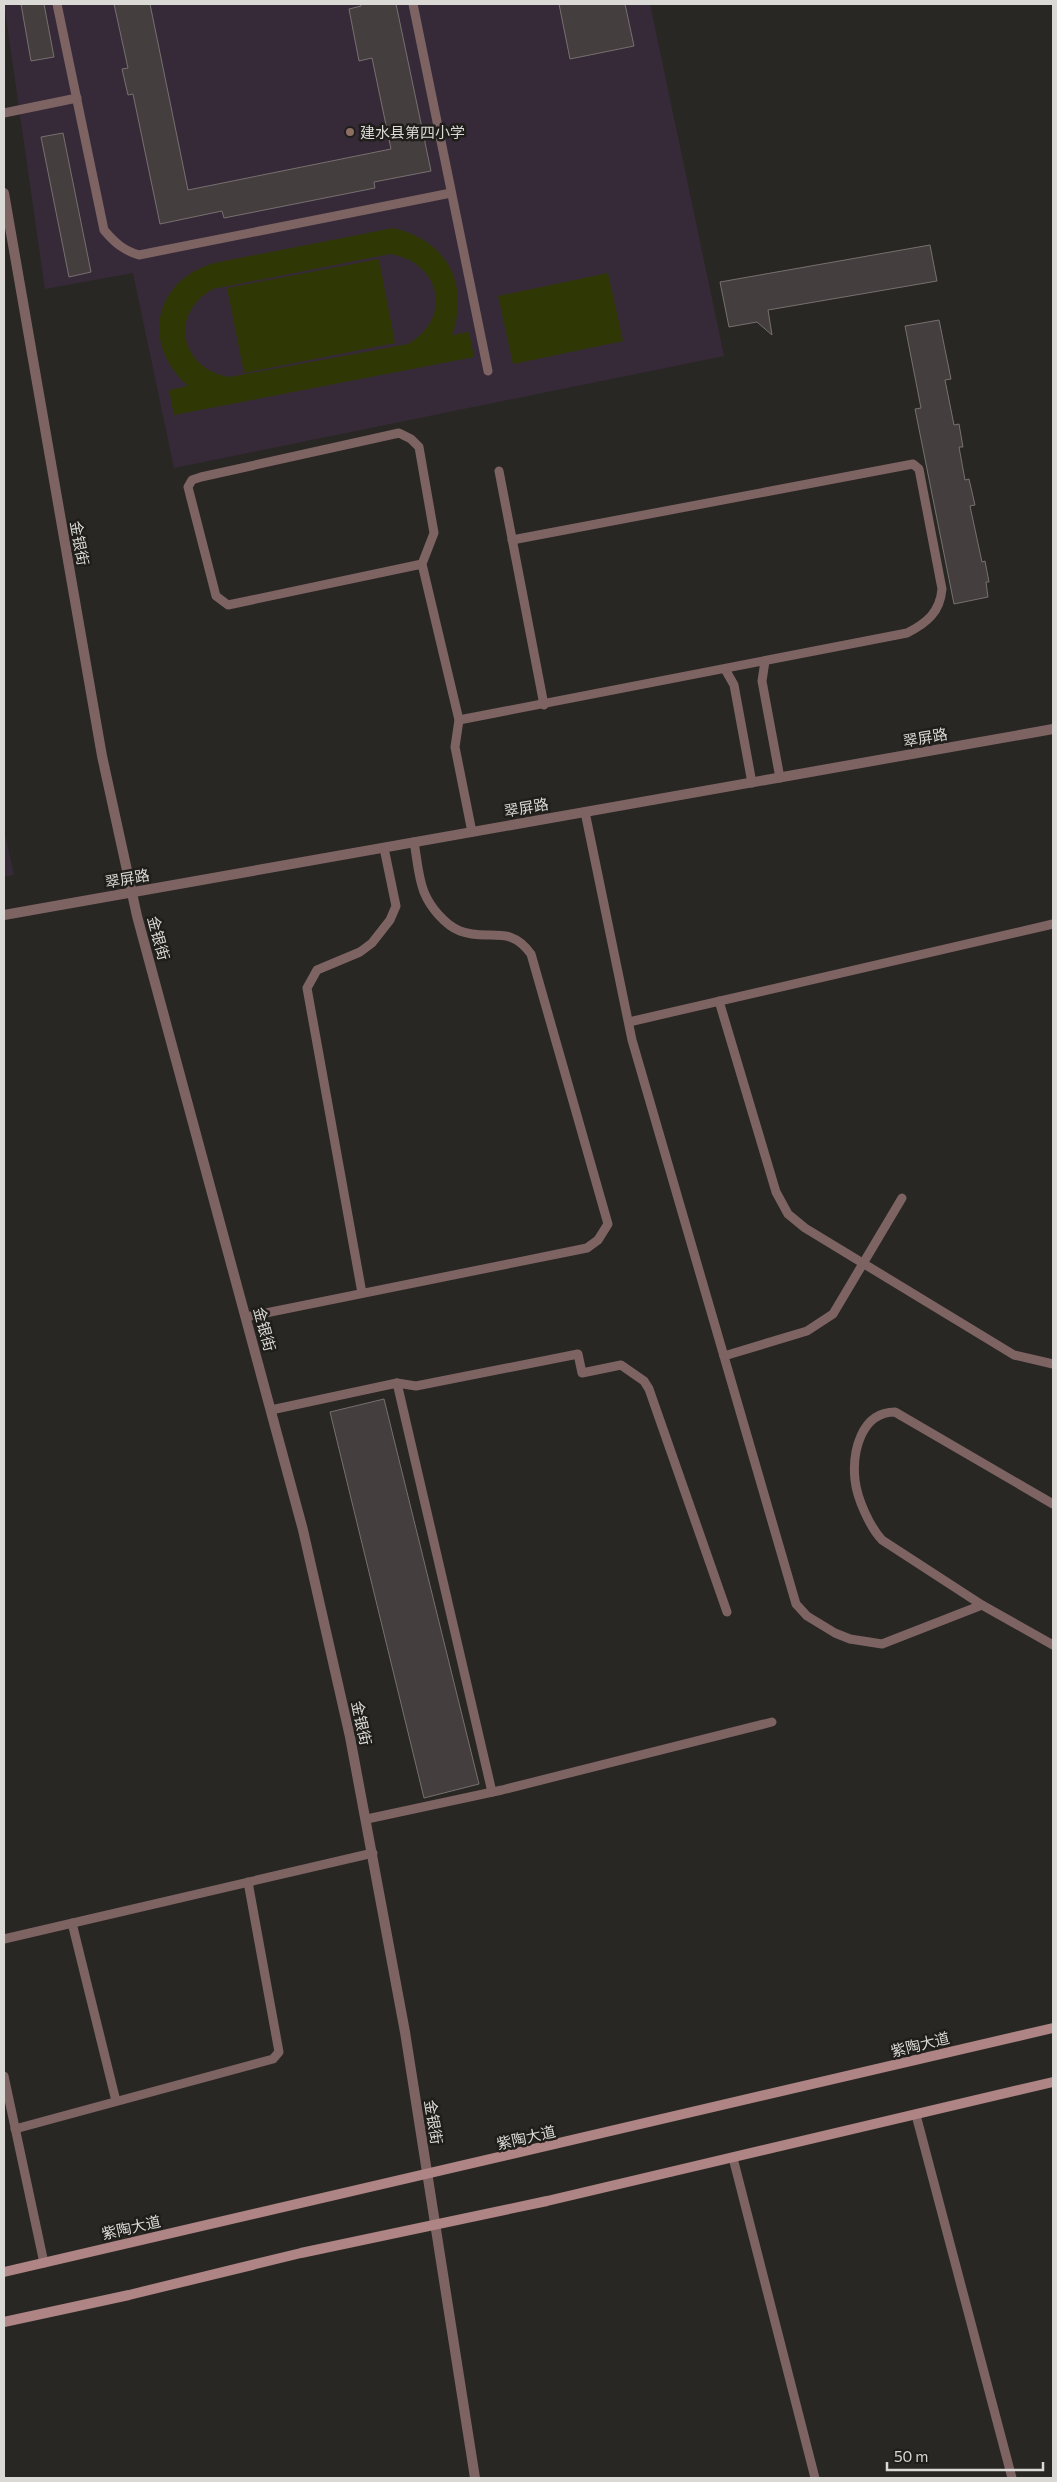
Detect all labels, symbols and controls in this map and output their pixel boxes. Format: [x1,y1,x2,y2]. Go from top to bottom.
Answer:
place label: 建水县第四小学 [360,123,465,141]
marker: 建水县第四小学 [344,126,356,138]
street label: 金银街 [67,519,93,567]
street label: 翠屏路 [901,724,949,750]
street label: 翠屏路 [502,794,550,820]
street label: 翠屏路 [103,865,151,891]
street label: 金银街 [144,914,174,962]
street label: 金银街 [250,1305,280,1353]
street label: 金银街 [349,1699,375,1747]
street label: 紫陶大道 [889,2028,951,2060]
street label: 金银街 [422,2098,446,2146]
street label: 紫陶大道 [495,2121,557,2153]
street label: 紫陶大道 [100,2211,162,2243]
scale bar [887,2440,1043,2472]
text: 50 m [894,2447,928,2465]

